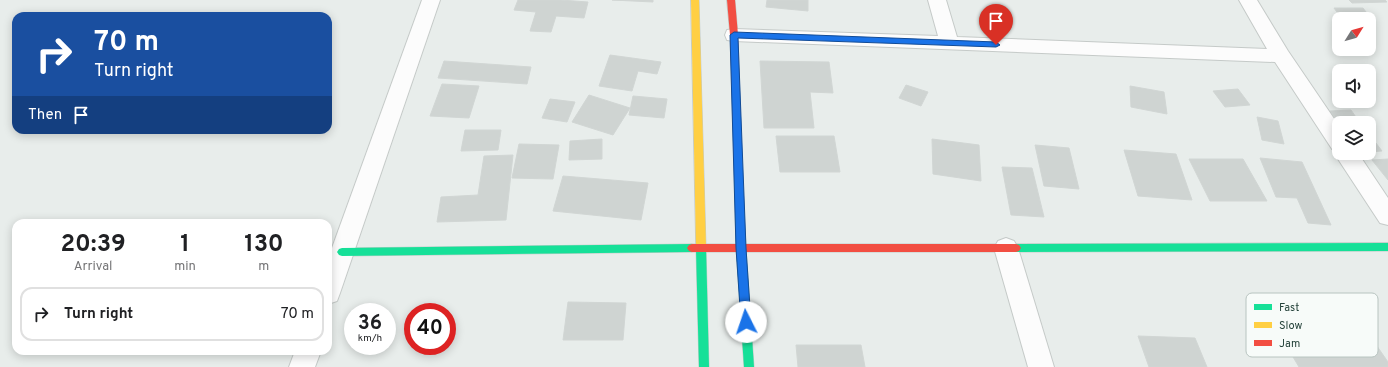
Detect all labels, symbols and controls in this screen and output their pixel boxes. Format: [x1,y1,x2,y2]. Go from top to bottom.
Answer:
pin [979,4,1013,45]
icon: arrive [985,10,1007,32]
north arrow [1332,12,1376,56]
map controls [1332,12,1376,160]
text: 70 m [94,25,159,61]
icon: right [28,28,80,80]
text: Turn right [94,60,174,83]
button: sound [1332,64,1376,108]
icon: arrive [70,104,92,126]
text: Then [28,106,62,125]
button: layers [1332,116,1376,160]
text: 20:39 [60,230,126,260]
text: 1 [180,230,190,260]
text: 130 [244,230,284,260]
text: Arrival [74,259,112,275]
text: min [174,259,196,275]
text: m [258,259,269,275]
legend [1246,293,1378,357]
position arrow [725,301,767,343]
text: Fast [1279,301,1299,315]
icon: right [30,303,52,325]
speed limit sign: 40 [404,303,456,355]
text: Turn right [64,305,133,324]
text: 70 m [281,305,314,324]
text: 36 [358,311,382,337]
text: Slow [1279,319,1302,333]
text: km/h [358,332,382,345]
text: Jam [1279,337,1300,351]

